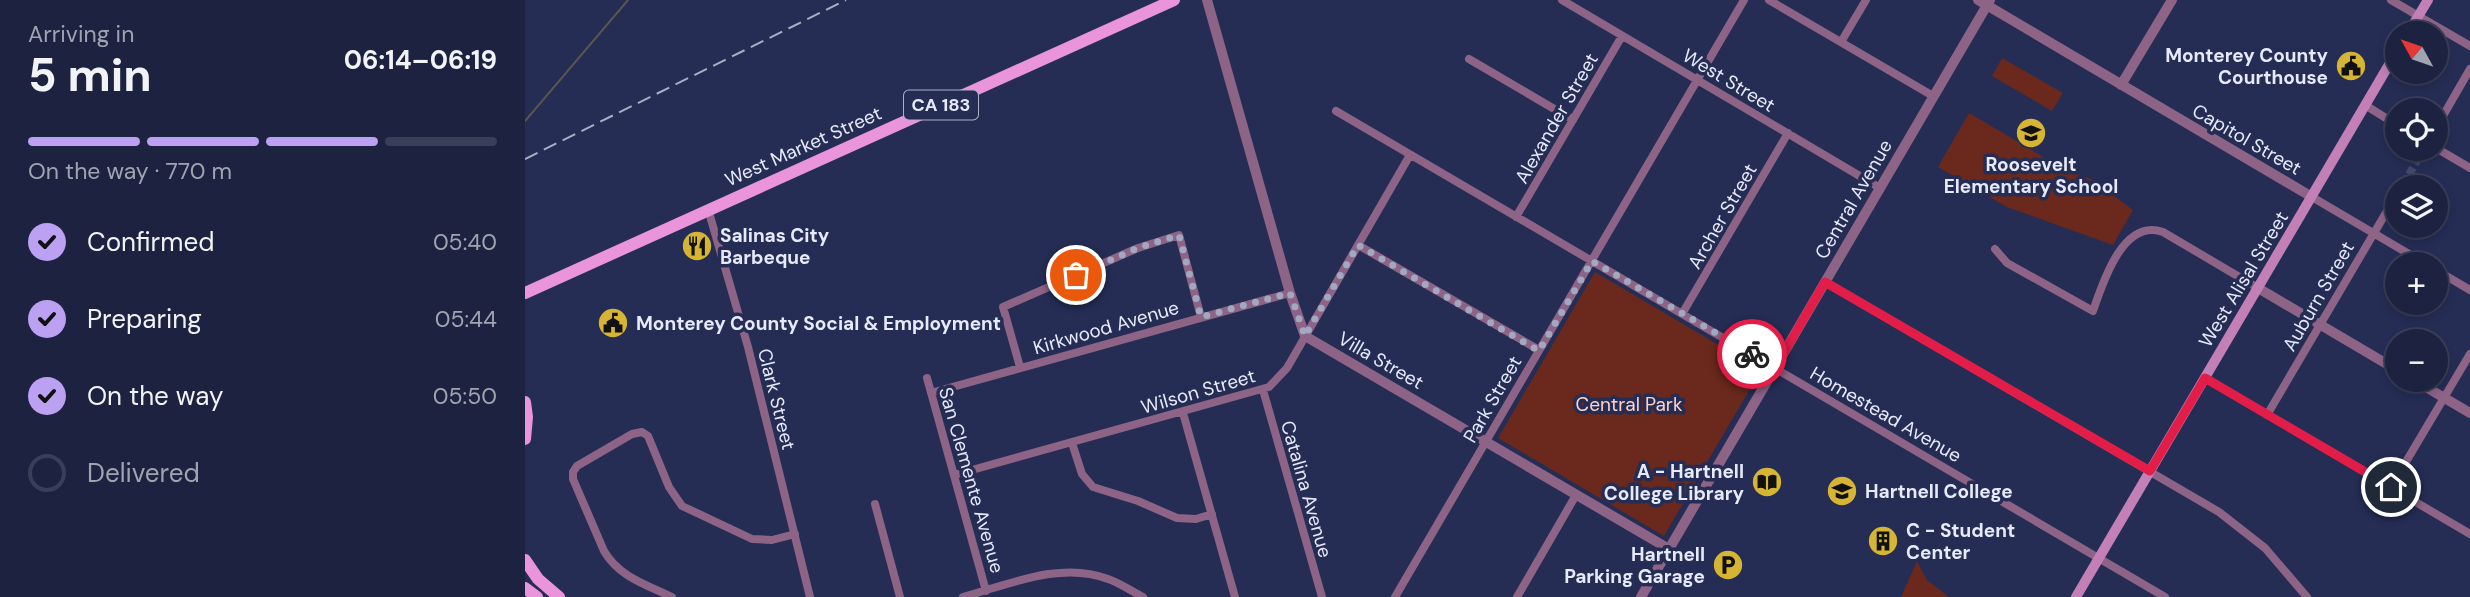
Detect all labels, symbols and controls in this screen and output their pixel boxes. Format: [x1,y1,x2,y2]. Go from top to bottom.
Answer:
text: Arriving in [28,19,134,49]
north arrow [2385,21,2448,84]
map controls [2385,21,2448,392]
text: 06:14–06:19 [344,43,497,77]
street label: West Street [1678,43,1780,118]
place label: Monterey County Courthouse [2165,43,2329,90]
text: 5 min [28,45,152,105]
street label: Alexander Street [1509,49,1604,188]
public building icon: Monterey County Courthouse [2334,49,2368,83]
road number: CA 183 [904,90,978,120]
street label: Capitol Street [2188,98,2306,181]
button: locate [2385,98,2448,161]
street label: West Market Street [721,101,885,192]
school or university icon: Roosevelt Elementary School [2014,116,2048,150]
street label: Central Avenue [1809,135,1898,264]
place label: Roosevelt Elementary School [1944,152,2118,199]
text: On the way · 770 m [28,156,232,186]
street label: Archer Street [1682,159,1763,274]
button: layers [2385,175,2448,238]
street label: West Alisal Street [2193,207,2294,352]
icon: check [28,223,66,261]
place label: Salinas City Barbeque [720,223,830,270]
text: Confirmed [87,225,214,259]
text: 05:40 [433,227,497,257]
restaurant icon: Salinas City Barbeque [680,229,714,263]
street label: Auburn Street [2277,237,2360,356]
pin [1046,245,1106,305]
button: + [2385,252,2448,315]
icon: bag [1057,256,1095,294]
street label: Kirkwood Avenue [1030,295,1182,360]
icon: check [28,300,66,338]
text: Preparing [87,302,202,336]
text: 05:44 [435,304,497,334]
public building icon: Monterey County Social & Employment [596,306,630,340]
place label: Monterey County Social & Employment [636,311,1001,336]
courier [1717,319,1787,389]
street label: Villa Street [1333,326,1428,395]
button: − [2385,329,2448,392]
icon: bike [1733,335,1771,373]
street label: Clark Street [752,346,801,452]
street label: Park Street [1457,351,1527,447]
street label: Homestead Avenue [1806,361,1966,468]
street label: Wilson Street [1138,363,1258,420]
icon: check [28,377,66,415]
text: On the way [87,379,223,413]
text: 05:50 [433,381,497,411]
street label: San Clemente Avenue [933,384,1010,576]
park label: Central Park [1576,392,1683,417]
street label: Catalina Avenue [1275,418,1338,560]
text: Delivered [87,456,200,490]
pin [2361,457,2421,517]
place label: A - Hartnell College Library [1604,459,1745,506]
library icon: A - Hartnell College Library [1750,465,1784,499]
icon: home [2372,468,2410,506]
school or university icon: Hartnell College [1825,474,1859,508]
place label: Hartnell College [1865,479,2013,504]
place label: C - Student Center [1906,518,2015,565]
building icon: C - Student Center [1866,524,1900,558]
place label: Hartnell Parking Garage [1564,542,1705,589]
parking icon: Hartnell Parking Garage [1711,548,1745,582]

